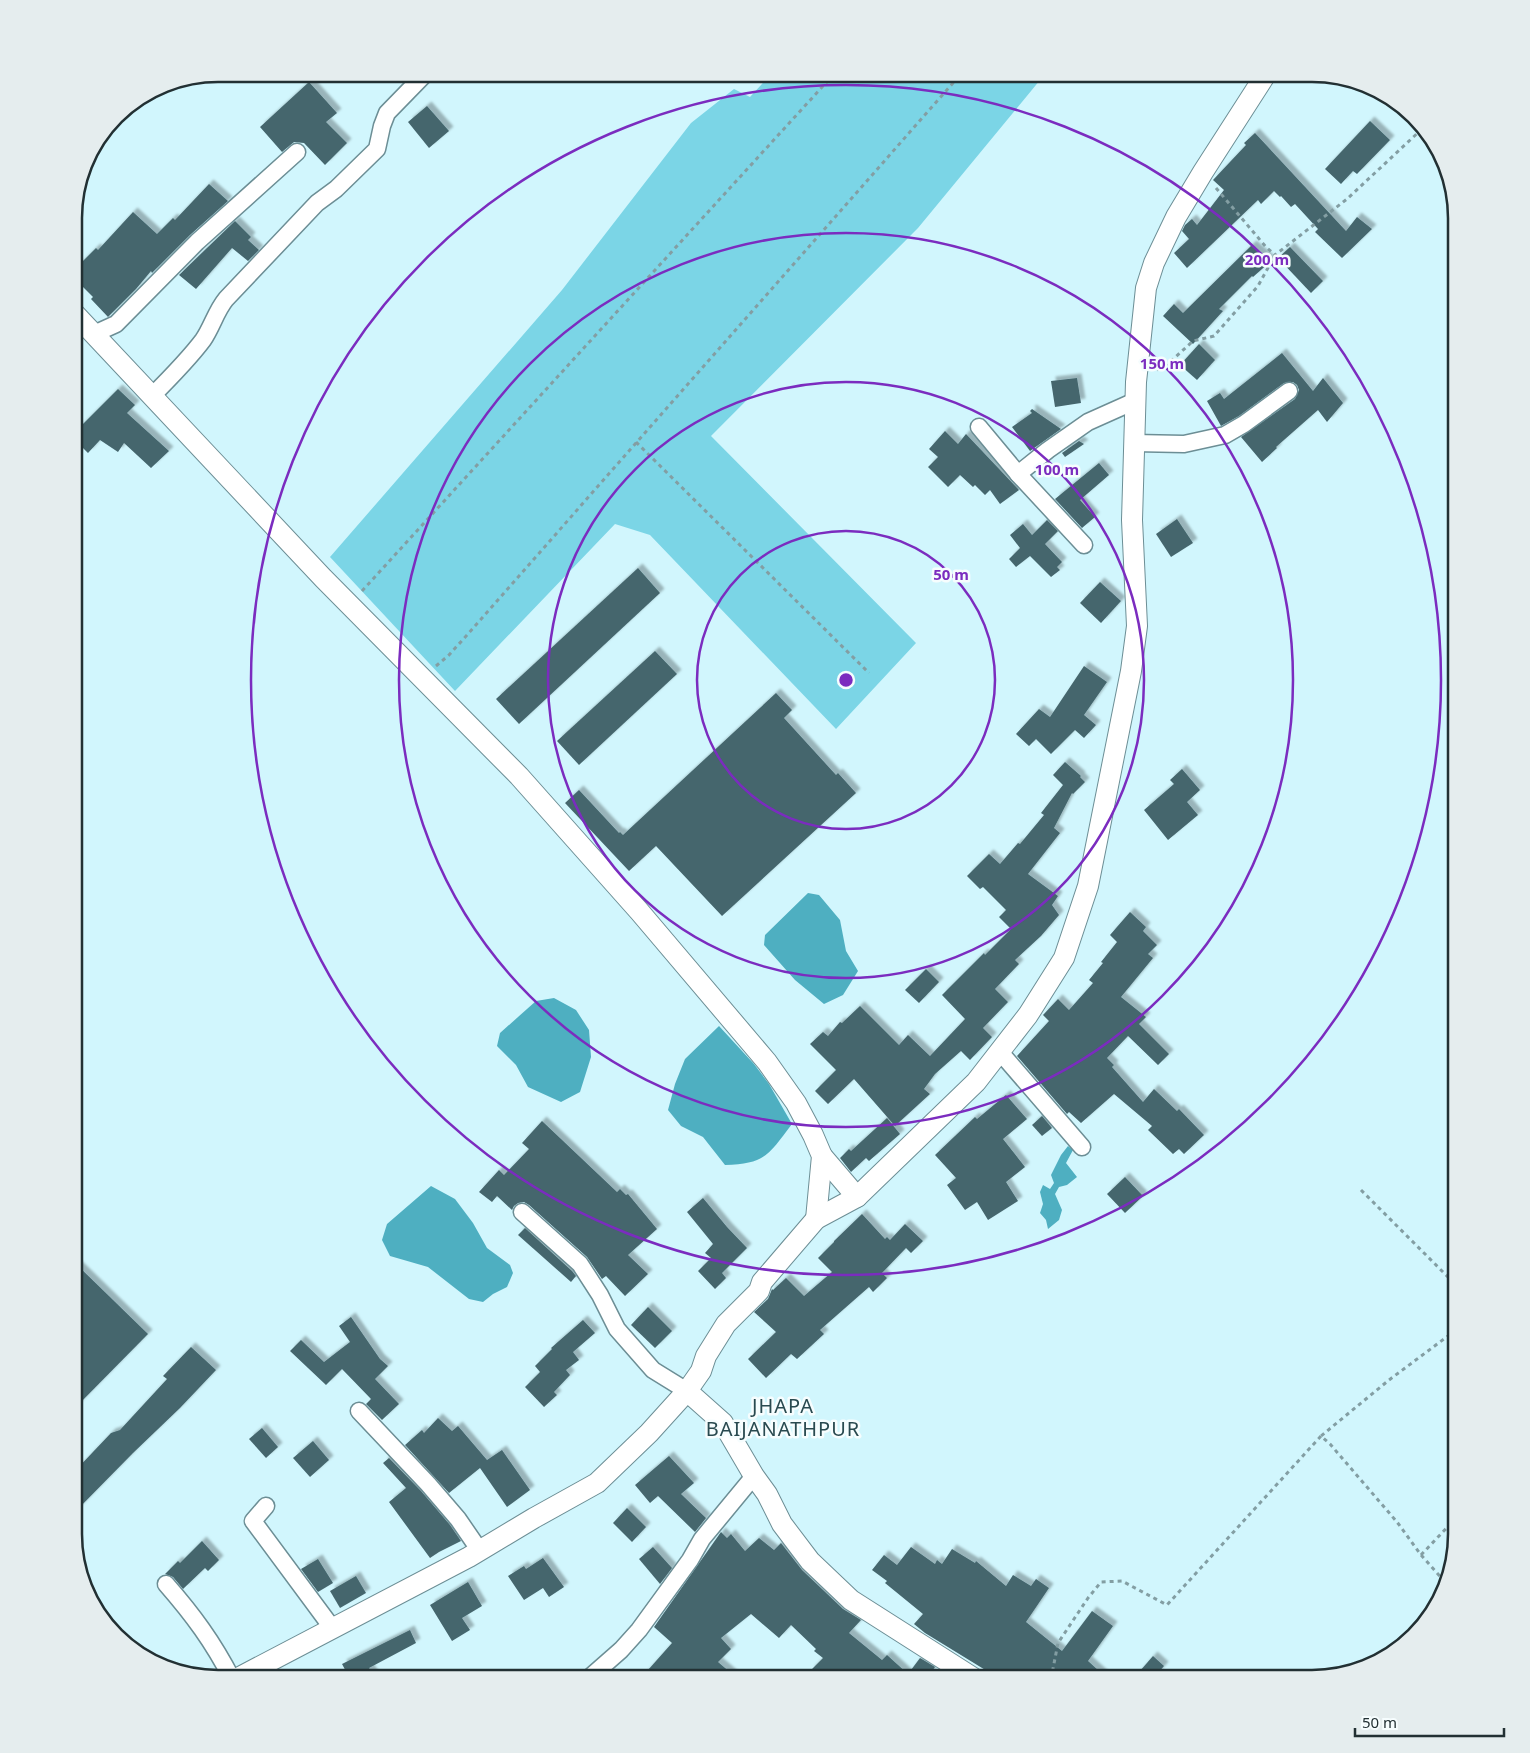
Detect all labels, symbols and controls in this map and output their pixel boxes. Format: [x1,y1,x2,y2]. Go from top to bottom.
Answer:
text: 200 m [1245,249,1289,269]
text: 150 m [1140,353,1184,373]
text: 100 m [1035,459,1079,479]
text: 50 m [933,564,969,584]
centre of rings [837,671,855,689]
district label: JHAPA BAIJANATHPUR [706,1392,860,1442]
scale bar [1355,1706,1504,1738]
text: 50 m [1362,1712,1397,1732]

